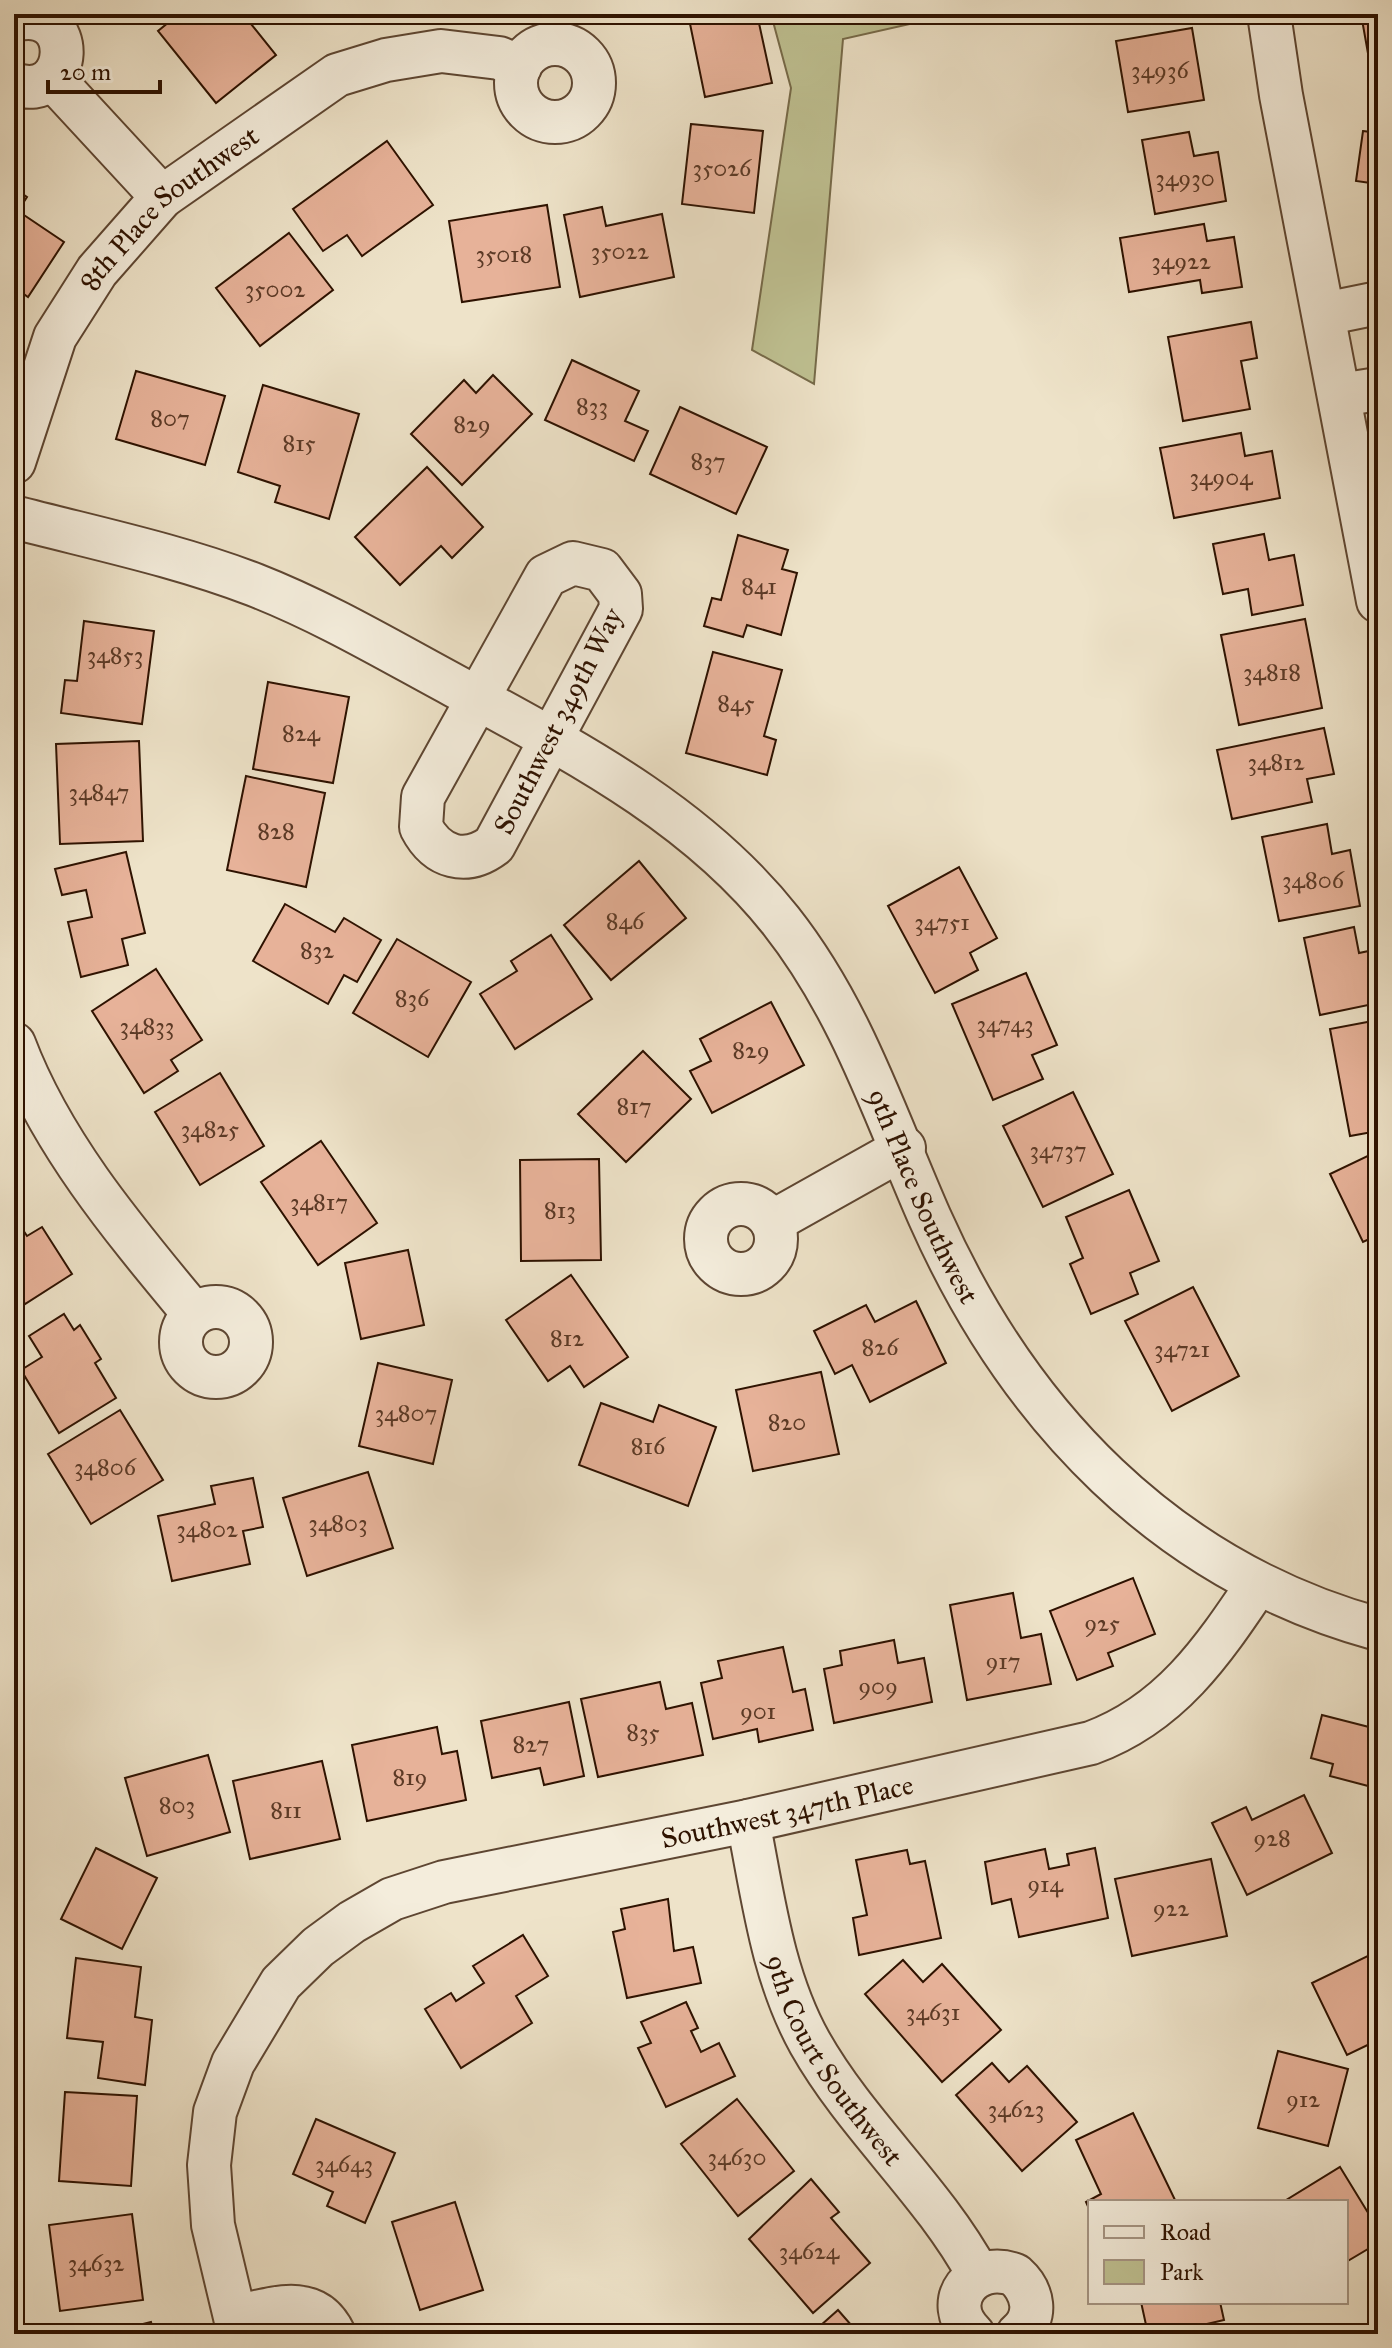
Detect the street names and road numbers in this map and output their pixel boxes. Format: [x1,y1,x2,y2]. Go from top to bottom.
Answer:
street label: 8th Place Southwest [72,118,265,297]
street label: Southwest 349th Way [486,601,631,840]
street label: 9th Place Southwest [860,1083,987,1310]
street label: Southwest 347th Place [658,1766,917,1856]
street label: 9th Court Southwest [759,1950,911,2173]

